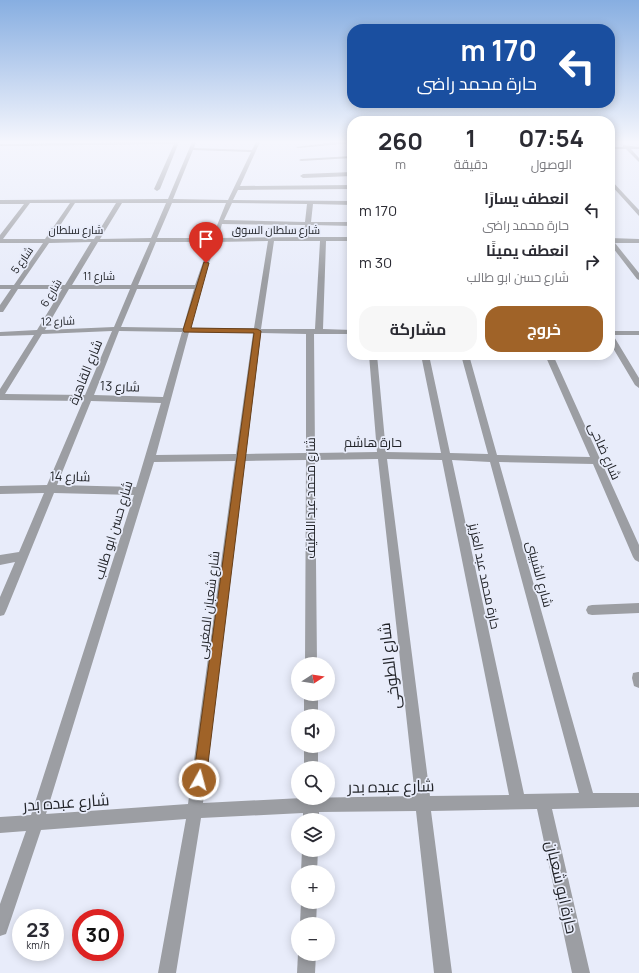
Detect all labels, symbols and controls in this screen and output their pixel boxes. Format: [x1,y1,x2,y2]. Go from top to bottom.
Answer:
text: 170 m [461,31,537,69]
icon: left [551,40,603,92]
text: حارة محمد راضى [417,71,537,95]
text: 1 [466,121,476,154]
text: 07:54 [519,121,584,154]
text: 260 [378,124,423,157]
text: m [395,155,406,173]
text: دقيقة [454,155,488,173]
text: الوصول [531,155,572,173]
text: انعطف يسارًا [484,188,569,209]
icon: left [581,199,603,221]
text: 170 m [359,200,397,221]
text: حارة محمد راضى [482,216,569,234]
street label: شارع سلطان [49,222,103,238]
pin [189,222,223,263]
street label: شارع سلطان السوق [232,222,320,238]
icon: arrive [195,228,217,250]
text: انعطف يمينًا [486,240,569,261]
street label: شارع 5 [7,243,37,277]
icon: right [581,251,603,273]
text: 30 m [359,252,392,273]
street label: شارع 11 [83,268,115,284]
text: شارع حسن ابو طالب [467,268,569,286]
street label: شارع 6 [36,276,66,310]
button: مشاركة [359,306,477,352]
button: خروج [485,306,603,352]
street label: شارع 12 [41,312,75,330]
street label: شارع القاهرة [64,337,106,407]
street label: شارع 13 [100,376,140,396]
street label: شارع ضاحى [584,419,626,483]
street label: حارة هاشم [344,433,402,452]
street label: شارع محمد عبد اللطيف [301,437,319,559]
street label: شارع 14 [50,467,90,485]
street label: شارع حسن ابو طالب [89,478,137,582]
street label: حارة محمد عبد العزيز [465,520,505,631]
street label: شارع الشبينى [522,539,558,609]
street label: شارع شعبان المغربى [192,550,224,660]
street label: شارع الطوخى [373,621,406,711]
north arrow [291,657,335,701]
map controls [291,657,335,961]
button: sound [291,709,335,753]
position arrow [178,759,220,801]
button: search [291,761,335,805]
street label: شارع عبده بدر [347,774,434,799]
street label: شارع عبده بدر [21,788,110,817]
button: layers [291,813,335,857]
street label: حارة ابو شعبان [541,838,583,936]
button: + [291,865,335,909]
speed limit sign: 30 [72,909,124,961]
text: 23 [26,916,50,943]
button: − [291,917,335,961]
text: km/h [26,938,50,952]

